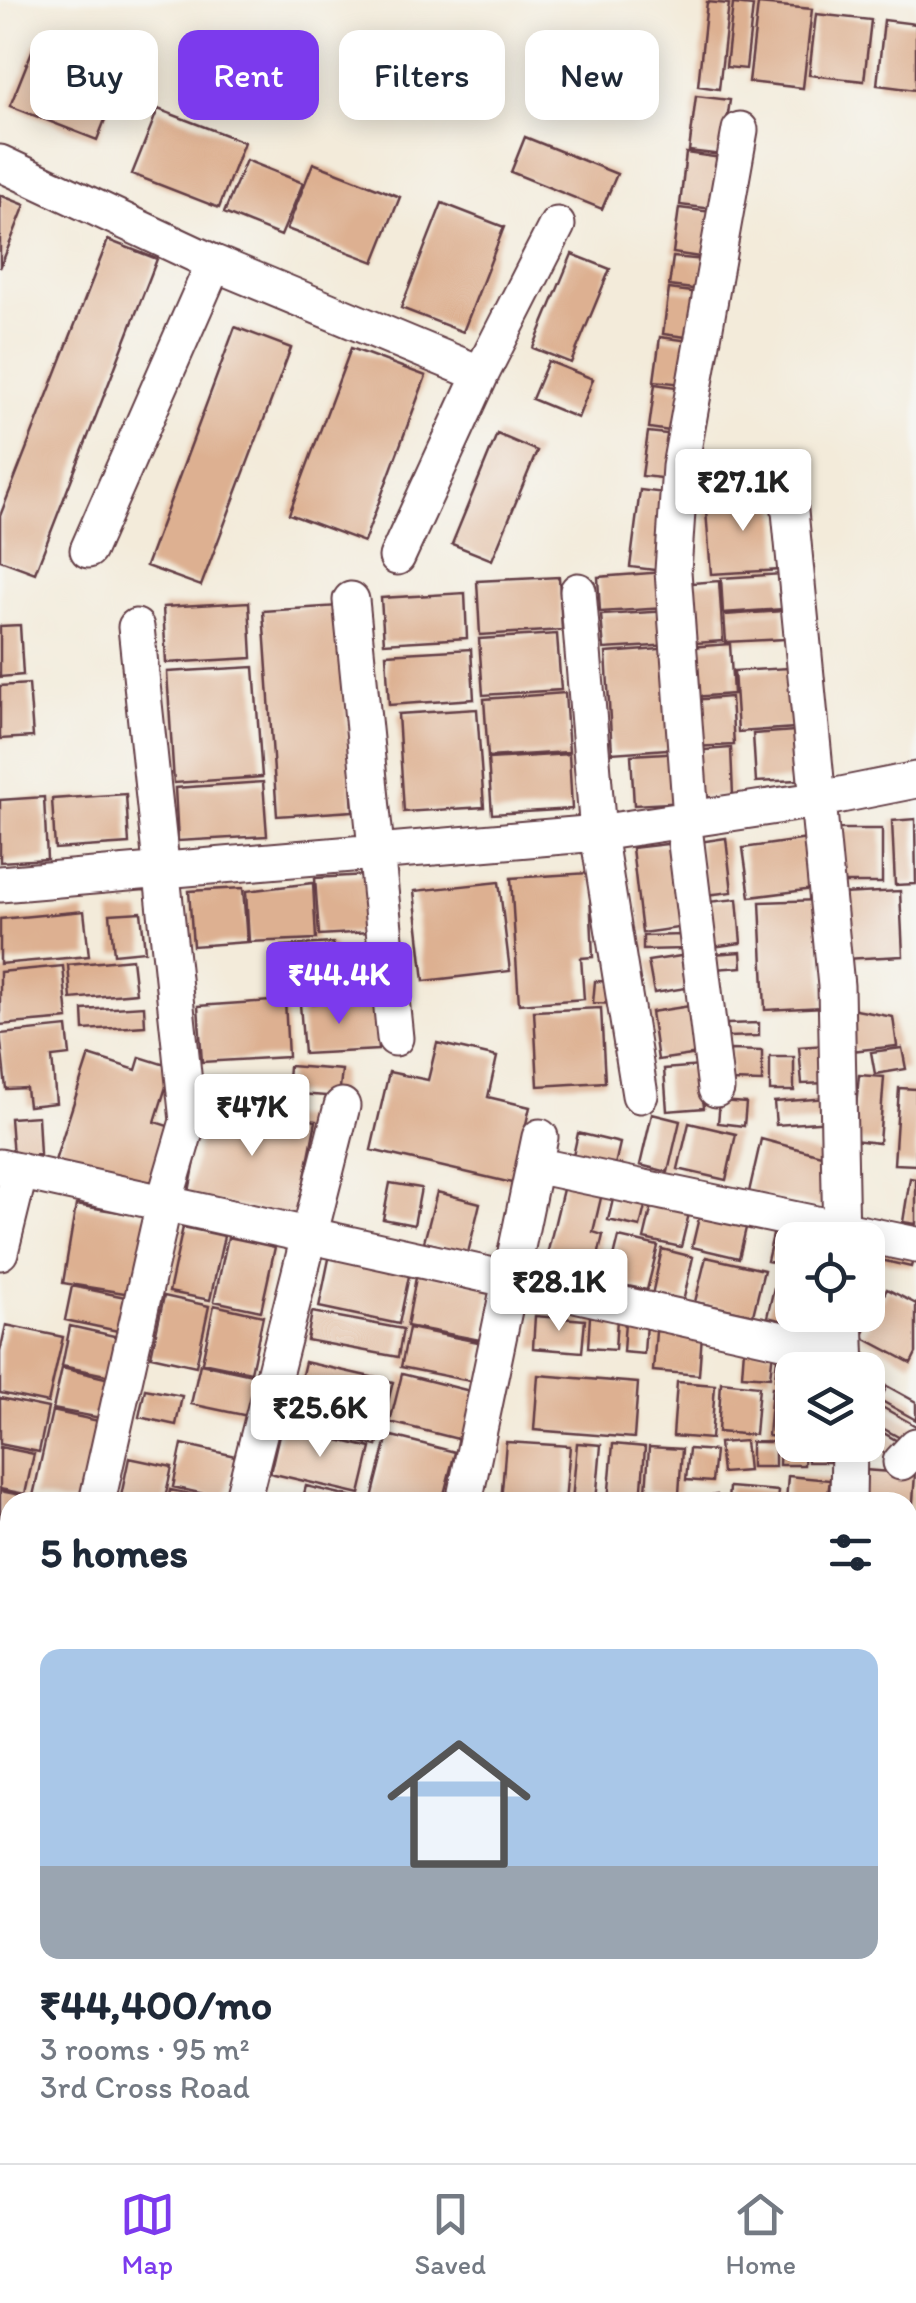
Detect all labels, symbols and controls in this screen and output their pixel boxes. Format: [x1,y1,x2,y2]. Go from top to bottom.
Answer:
chip: Buy [30,30,158,120]
chip: Rent [178,30,319,120]
chip: Filters [339,30,505,120]
chip: New [525,30,659,120]
pin: ₹27.1K [662,449,824,534]
text: ₹27.1K [697,462,789,500]
pin: ₹44.4K [258,942,420,1027]
text: ₹44.4K [288,955,390,993]
pin: ₹47K [193,1074,311,1159]
text: ₹47K [216,1087,288,1125]
map controls [775,1222,885,1462]
button: locate [775,1222,885,1332]
pin: ₹28.1K [478,1249,640,1334]
text: ₹28.1K [512,1262,606,1300]
button: layers [775,1352,885,1462]
pin: ₹25.6K [239,1375,401,1460]
text: ₹25.6K [273,1388,367,1426]
icon: filters [823,1525,878,1580]
text: 5 homes [40,1527,188,1578]
icon: home [369,1714,549,1894]
text: ₹44,400/mo [40,1979,272,2030]
text: 3 rooms · 95 m² [40,2030,250,2068]
text: 3rd Cross Road [40,2068,250,2106]
tab: Map [120,2187,175,2281]
tab: Saved [414,2187,486,2281]
tab: Home [726,2187,796,2281]

